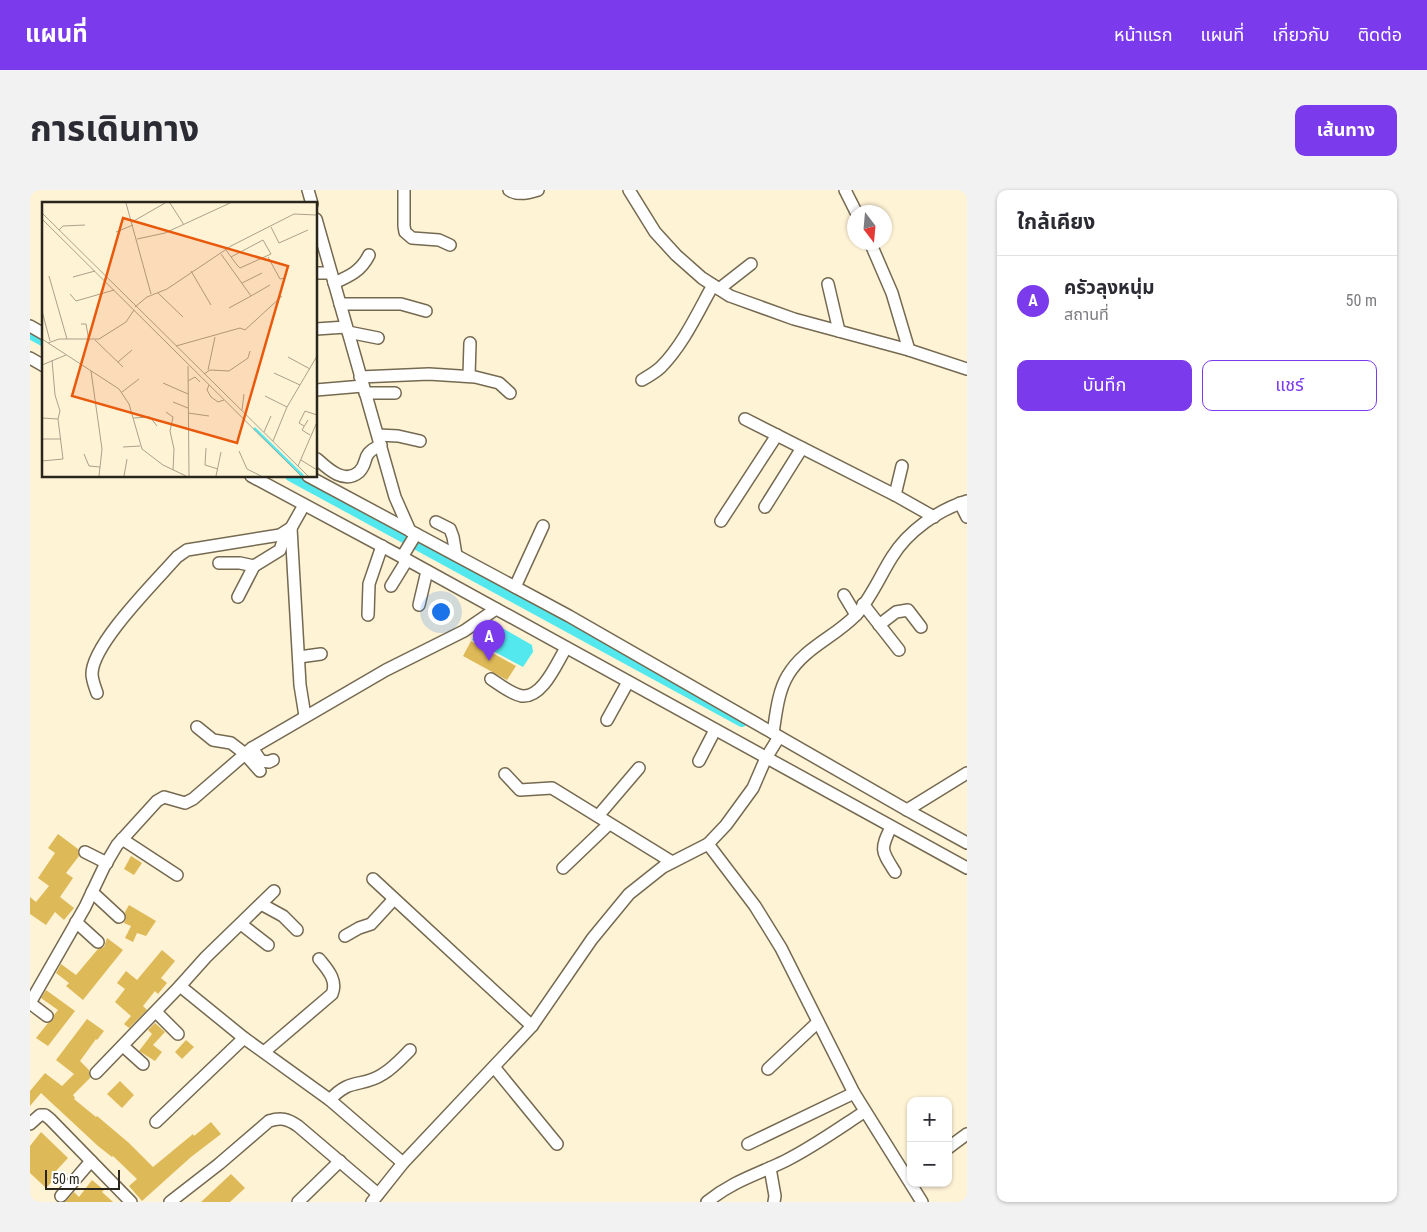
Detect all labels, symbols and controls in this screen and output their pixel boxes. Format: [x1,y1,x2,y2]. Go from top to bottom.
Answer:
text: แผนที่ [25,20,88,48]
text: หน้าแรก [1114,24,1172,45]
text: แผนที่ [1200,24,1244,45]
text: เกี่ยวกับ [1272,24,1330,45]
text: ติดต่อ [1358,24,1402,45]
button: เส้นทาง [1295,105,1397,156]
text: การเดินทาง [30,109,199,150]
inset map [42,202,318,478]
north arrow [847,205,892,250]
text: ใกล้เคียง [1017,210,1095,234]
text: ครัวลุงหนุ่ม [1064,276,1154,299]
text: A [1028,291,1038,310]
text: 50 m [1345,291,1377,310]
text: สถานที่ [1064,305,1109,324]
button: บันทึก [1017,360,1192,411]
button: แชร์ [1202,360,1377,411]
your location [428,599,454,625]
pin: A [473,620,505,661]
map controls [907,1097,952,1187]
button: + [907,1097,952,1142]
button: − [907,1142,952,1187]
scale bar [45,1167,120,1190]
text: 50 m [52,1171,80,1187]

